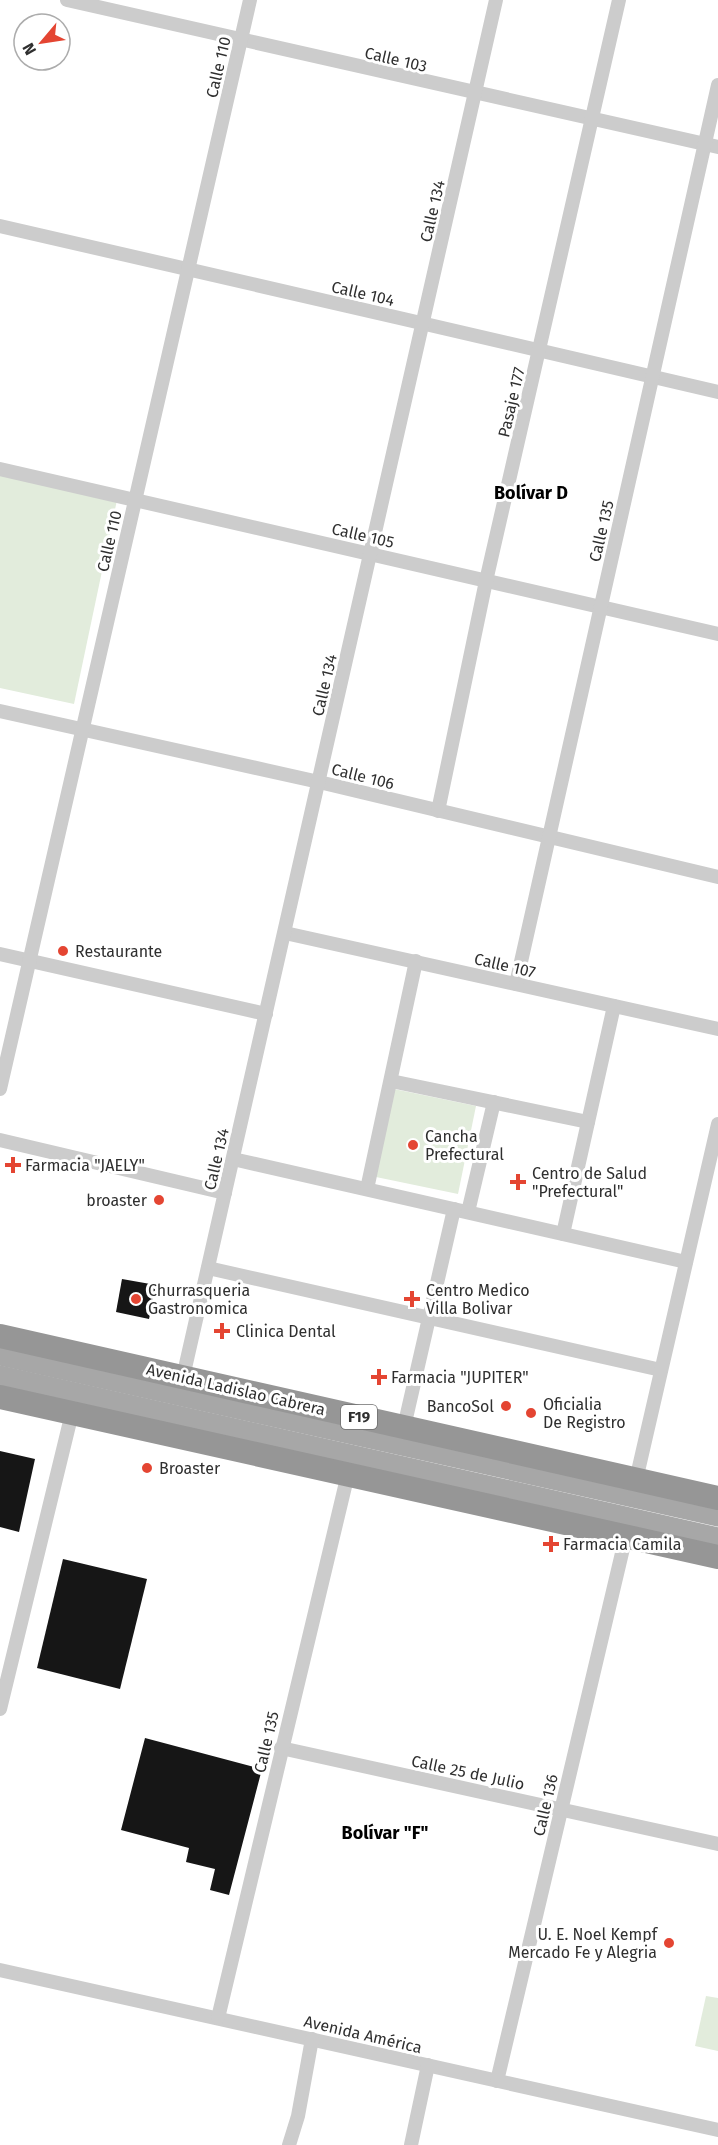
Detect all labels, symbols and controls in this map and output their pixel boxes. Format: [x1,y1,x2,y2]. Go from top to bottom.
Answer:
north arrow [12,12,72,72]
street label: Calle 110 [202,35,235,100]
text: N [18,40,40,58]
street label: Calle 103 [363,43,429,76]
street label: Calle 134 [416,178,449,244]
street label: Calle 104 [330,277,397,310]
street label: Pasaje 177 [494,365,529,439]
district label: Bolívar D [494,482,568,504]
street label: Calle 135 [585,499,618,564]
street label: Calle 110 [93,509,126,574]
street label: Calle 105 [330,519,396,552]
street label: Calle 134 [308,652,341,718]
street label: Calle 106 [330,760,396,793]
place label: Restaurante [75,942,162,961]
marker: Restaurante [56,944,70,958]
street label: Calle 107 [472,949,537,982]
street label: Calle 134 [200,1126,233,1192]
place label: Cancha Prefectural [425,1127,504,1164]
marker: Cancha Prefectural [406,1138,420,1152]
place label: Farmacia "JAELY" [25,1156,145,1175]
marker: Farmacia "JAELY" [6,1158,20,1172]
place label: Centro de Salud "Prefectural" [532,1164,647,1201]
marker: Centro de Salud "Prefectural" [509,1173,527,1191]
place label: broaster [86,1191,148,1210]
marker: broaster [152,1193,166,1207]
place label: Churrasqueria Gastronomica [148,1281,250,1318]
place label: Centro Medico Villa Bolivar [426,1281,530,1318]
marker: Centro Medico Villa Bolivar [403,1290,421,1308]
marker: Churrasqueria Gastronomica [129,1292,143,1306]
marker: Clinica Dental [213,1322,231,1340]
place label: Clinica Dental [236,1322,336,1341]
street label: Avenida Ladislao Cabrera [145,1360,327,1419]
place label: Farmacia "JUPITER" [391,1368,529,1387]
marker: Farmacia "JUPITER" [372,1370,386,1384]
place label: Oficialia De Registro [543,1395,626,1432]
place label: BancoSol [427,1397,494,1416]
marker: BancoSol [499,1399,513,1413]
road number: F19 [341,1405,377,1429]
marker: Oficialia De Registro [524,1406,538,1420]
place label: Broaster [159,1459,221,1478]
marker: Broaster [140,1461,154,1475]
place label: Farmacia Camila [563,1535,681,1554]
marker: Farmacia Camila [544,1537,558,1551]
street label: Calle 135 [250,1710,283,1775]
street label: Calle 25 de Julio [410,1751,526,1794]
street label: Calle 136 [529,1772,562,1838]
district label: Bolívar "F" [342,1822,428,1844]
place label: U. E. Noel Kempf Mercado Fe y Alegria [508,1925,659,1962]
marker: U. E. Noel Kempf Mercado Fe y Alegria [662,1936,676,1950]
street label: Avenida América [302,2012,424,2057]

